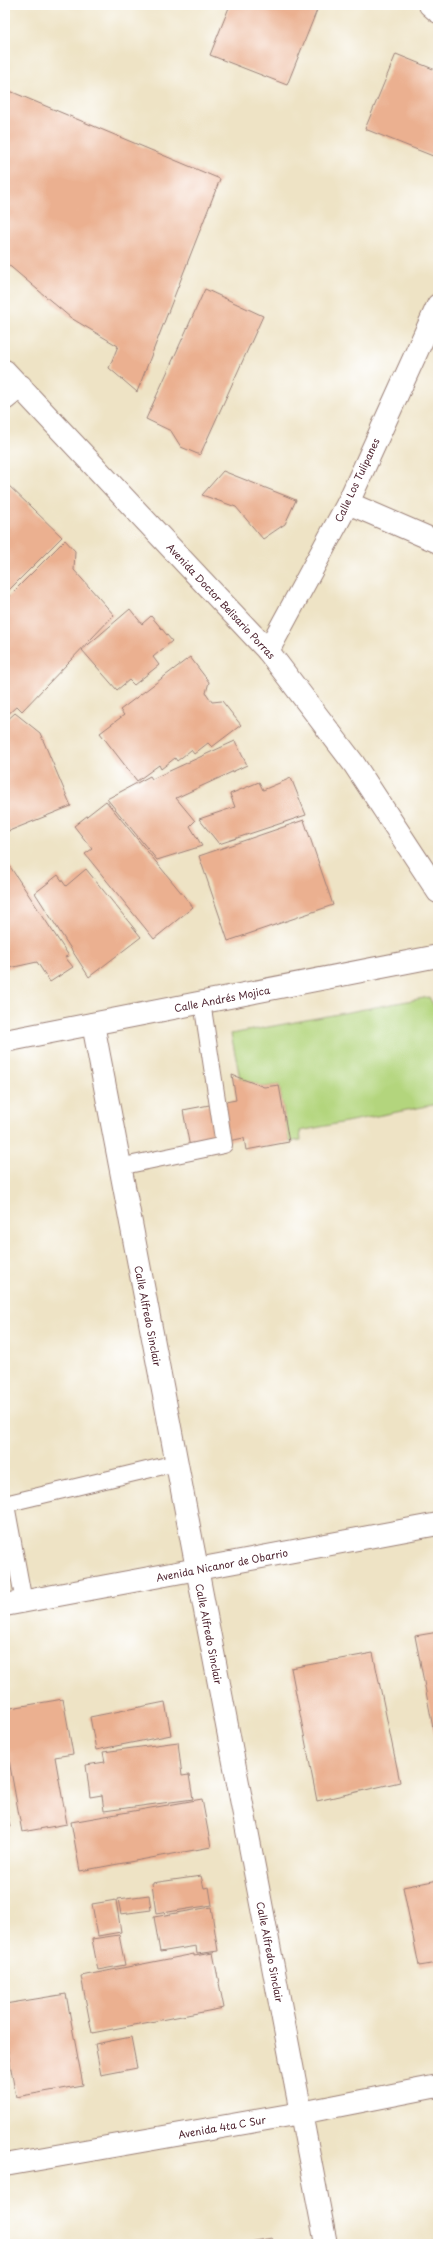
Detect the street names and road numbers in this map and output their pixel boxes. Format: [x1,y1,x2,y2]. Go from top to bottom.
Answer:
street label: Calle Los Tulipanes [330,435,383,524]
street label: Avenida Doctor Belisario Porras [164,539,279,662]
street label: Calle Andrés Mojica [173,982,272,1015]
street label: Calle Alfredo Sinclair [131,1264,166,1368]
street label: Avenida Nicanor de Obarrio [155,1544,289,1585]
street label: Calle Alfredo Sinclair [192,1582,227,1686]
street label: Calle Alfredo Sinclair [253,1900,288,2004]
street label: Avenida 4ta C Sur [177,2111,267,2142]

